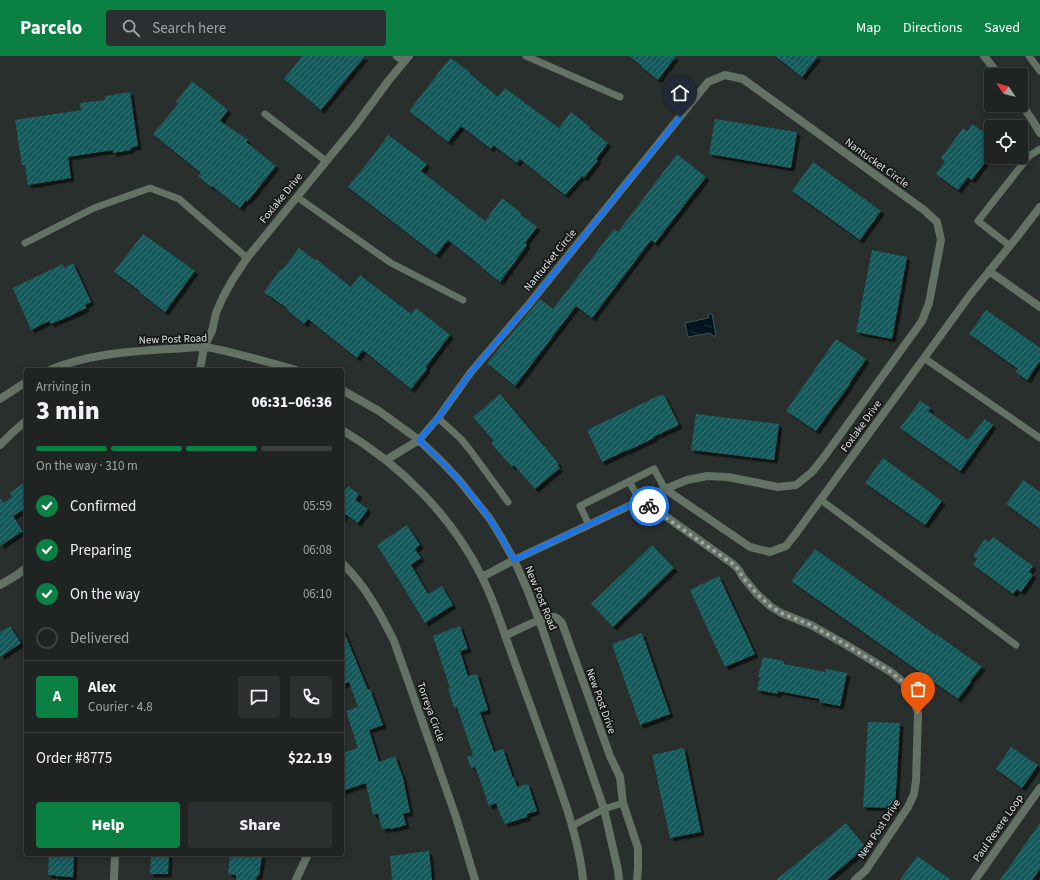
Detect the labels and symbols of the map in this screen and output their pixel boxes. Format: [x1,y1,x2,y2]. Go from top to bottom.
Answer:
north arrow [984,68,1028,112]
pin [663,76,697,117]
street label: Nantucket Circle [842,135,913,192]
street label: Foxlake Drive [256,169,306,226]
street label: Nantucket Circle [520,225,580,294]
street label: New Post Road [138,330,208,348]
street label: Foxlake Drive [837,396,885,455]
courier [629,486,669,526]
street label: New Post Road [521,563,561,633]
street label: New Post Drive [582,666,620,736]
pin [901,672,935,713]
street label: Torreya Circle [413,680,449,745]
street label: Paul Revere Loop [969,791,1027,865]
street label: New Post Drive [854,796,904,862]

